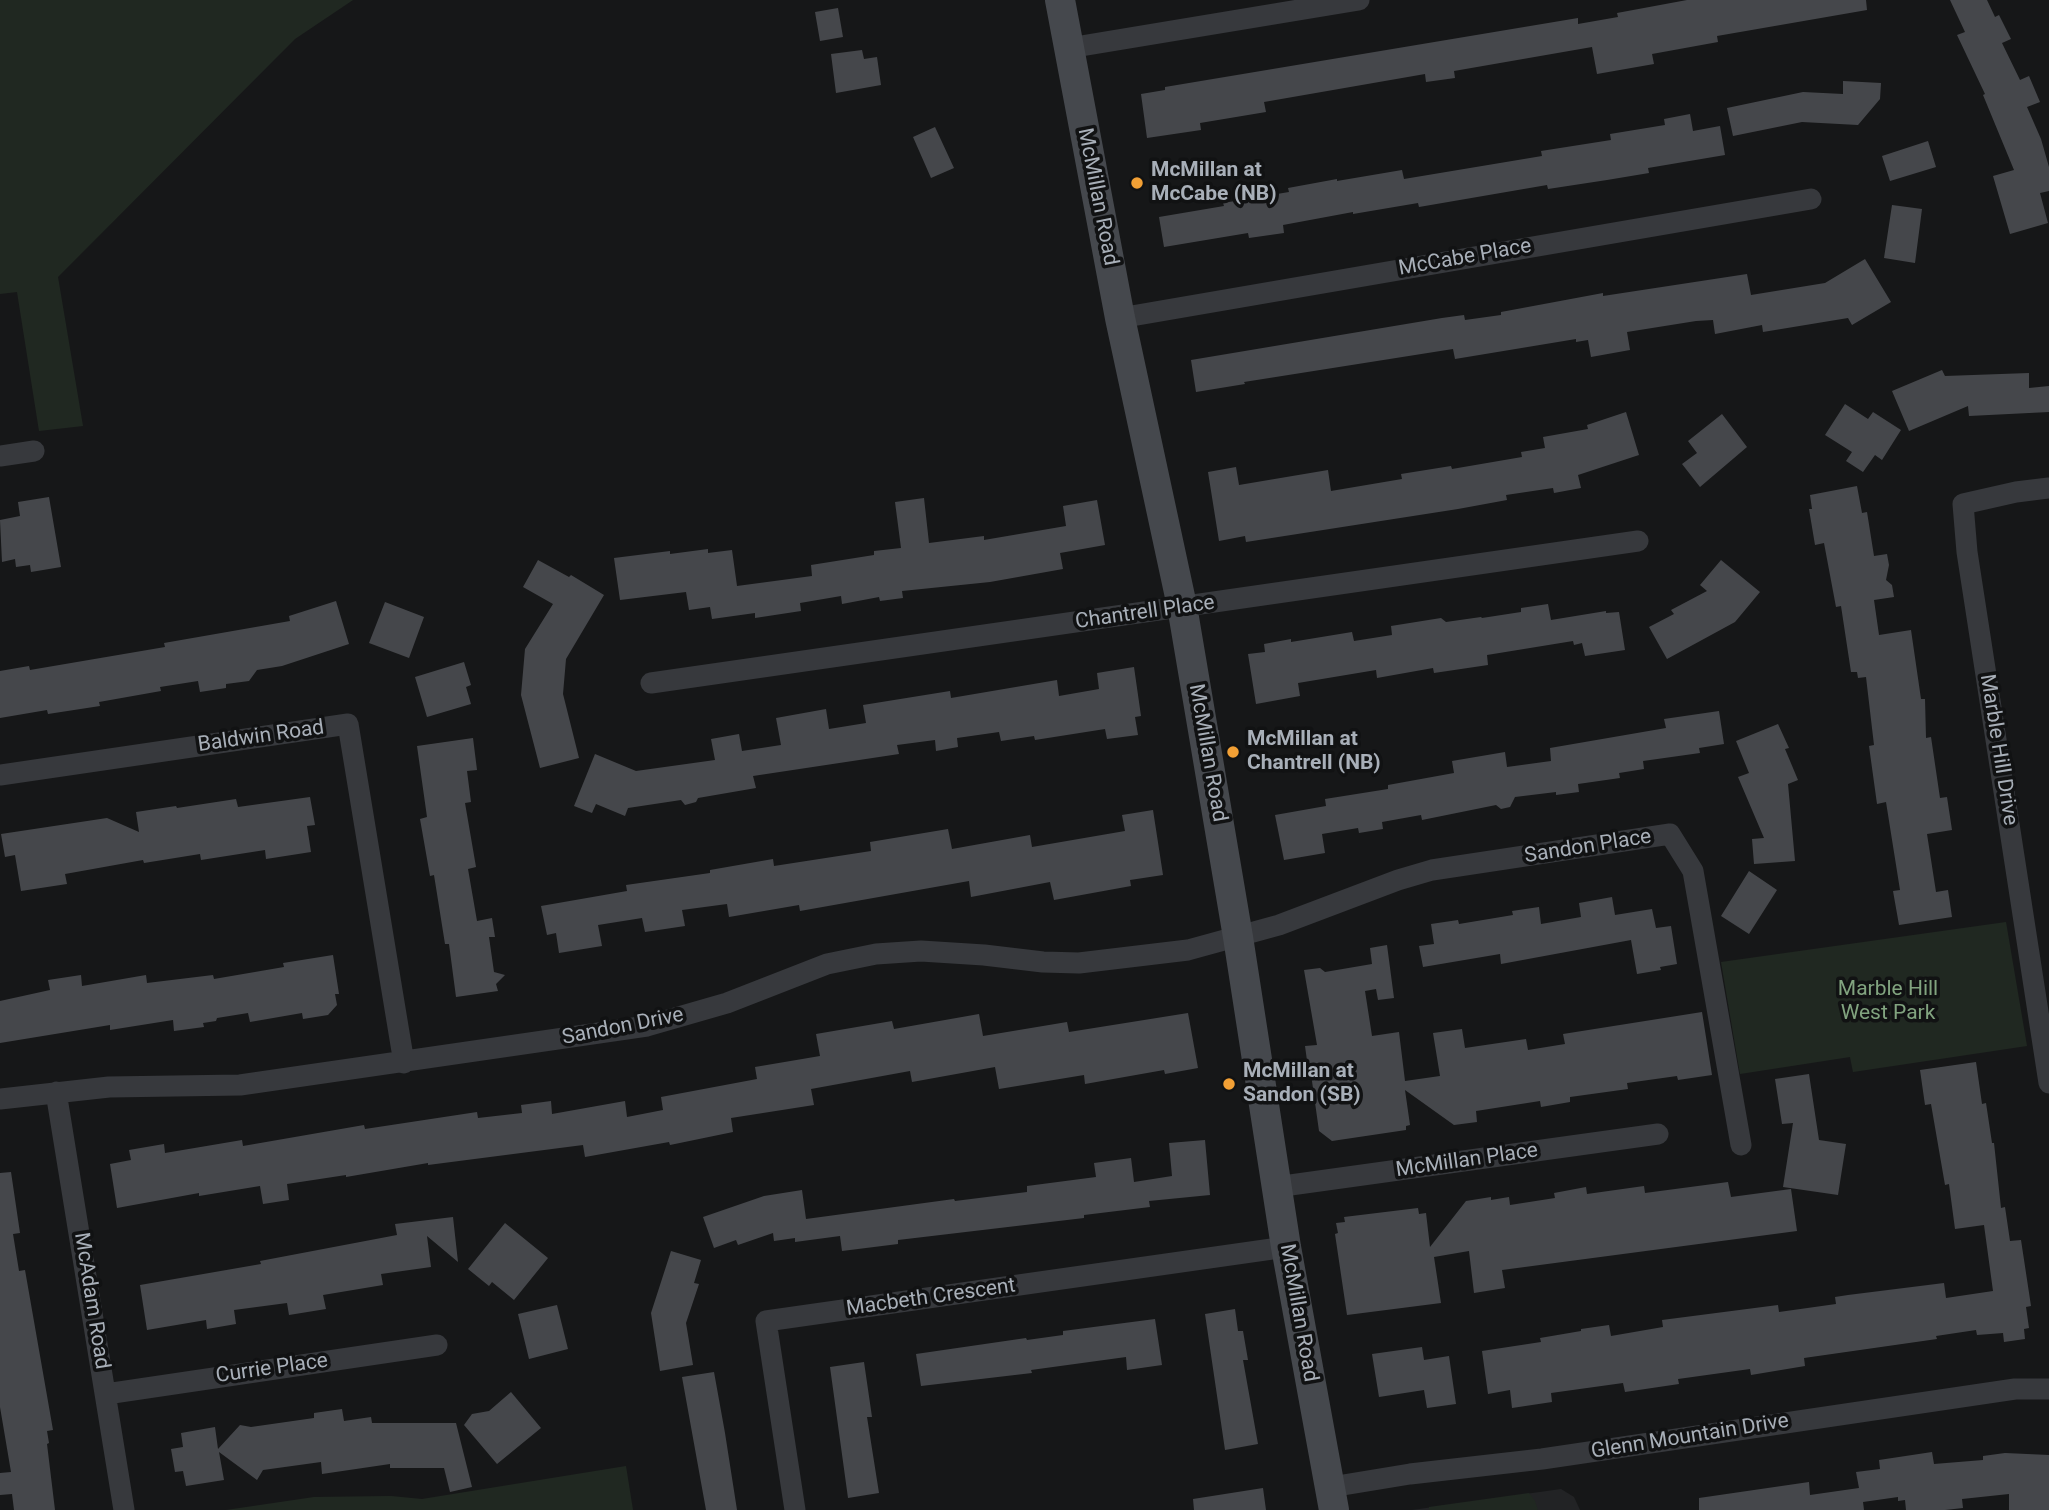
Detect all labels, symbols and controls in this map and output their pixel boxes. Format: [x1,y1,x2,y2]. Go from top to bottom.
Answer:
street label: McMillan Road [1071,126,1123,268]
place label: McMillan at McCabe (NB) [1151,158,1277,208]
marker: McMillan at McCabe (NB) [1129,175,1145,191]
street label: McCabe Place [1397,234,1533,282]
street label: Chantrell Place [1074,591,1216,635]
street label: Marble Hill Drive [1974,673,2022,827]
street label: McMillan Road [1182,682,1232,824]
street label: Baldwin Road [196,716,326,758]
place label: McMillan at Chantrell (NB) [1247,727,1381,777]
marker: McMillan at Chantrell (NB) [1225,744,1241,760]
street label: Sandon Place [1523,825,1653,869]
park label: Marble Hill West Park [1838,977,1938,1027]
street label: Sandon Drive [560,1003,686,1051]
place label: McMillan at Sandon (SB) [1243,1059,1361,1109]
marker: McMillan at Sandon (SB) [1221,1076,1237,1092]
street label: McMillan Place [1394,1139,1540,1183]
street label: McAdam Road [68,1231,114,1371]
street label: McMillan Road [1273,1242,1323,1384]
street label: Macbeth Crescent [845,1274,1017,1322]
street label: Currie Place [214,1349,330,1389]
street label: Glenn Mountain Drive [1589,1409,1791,1465]

